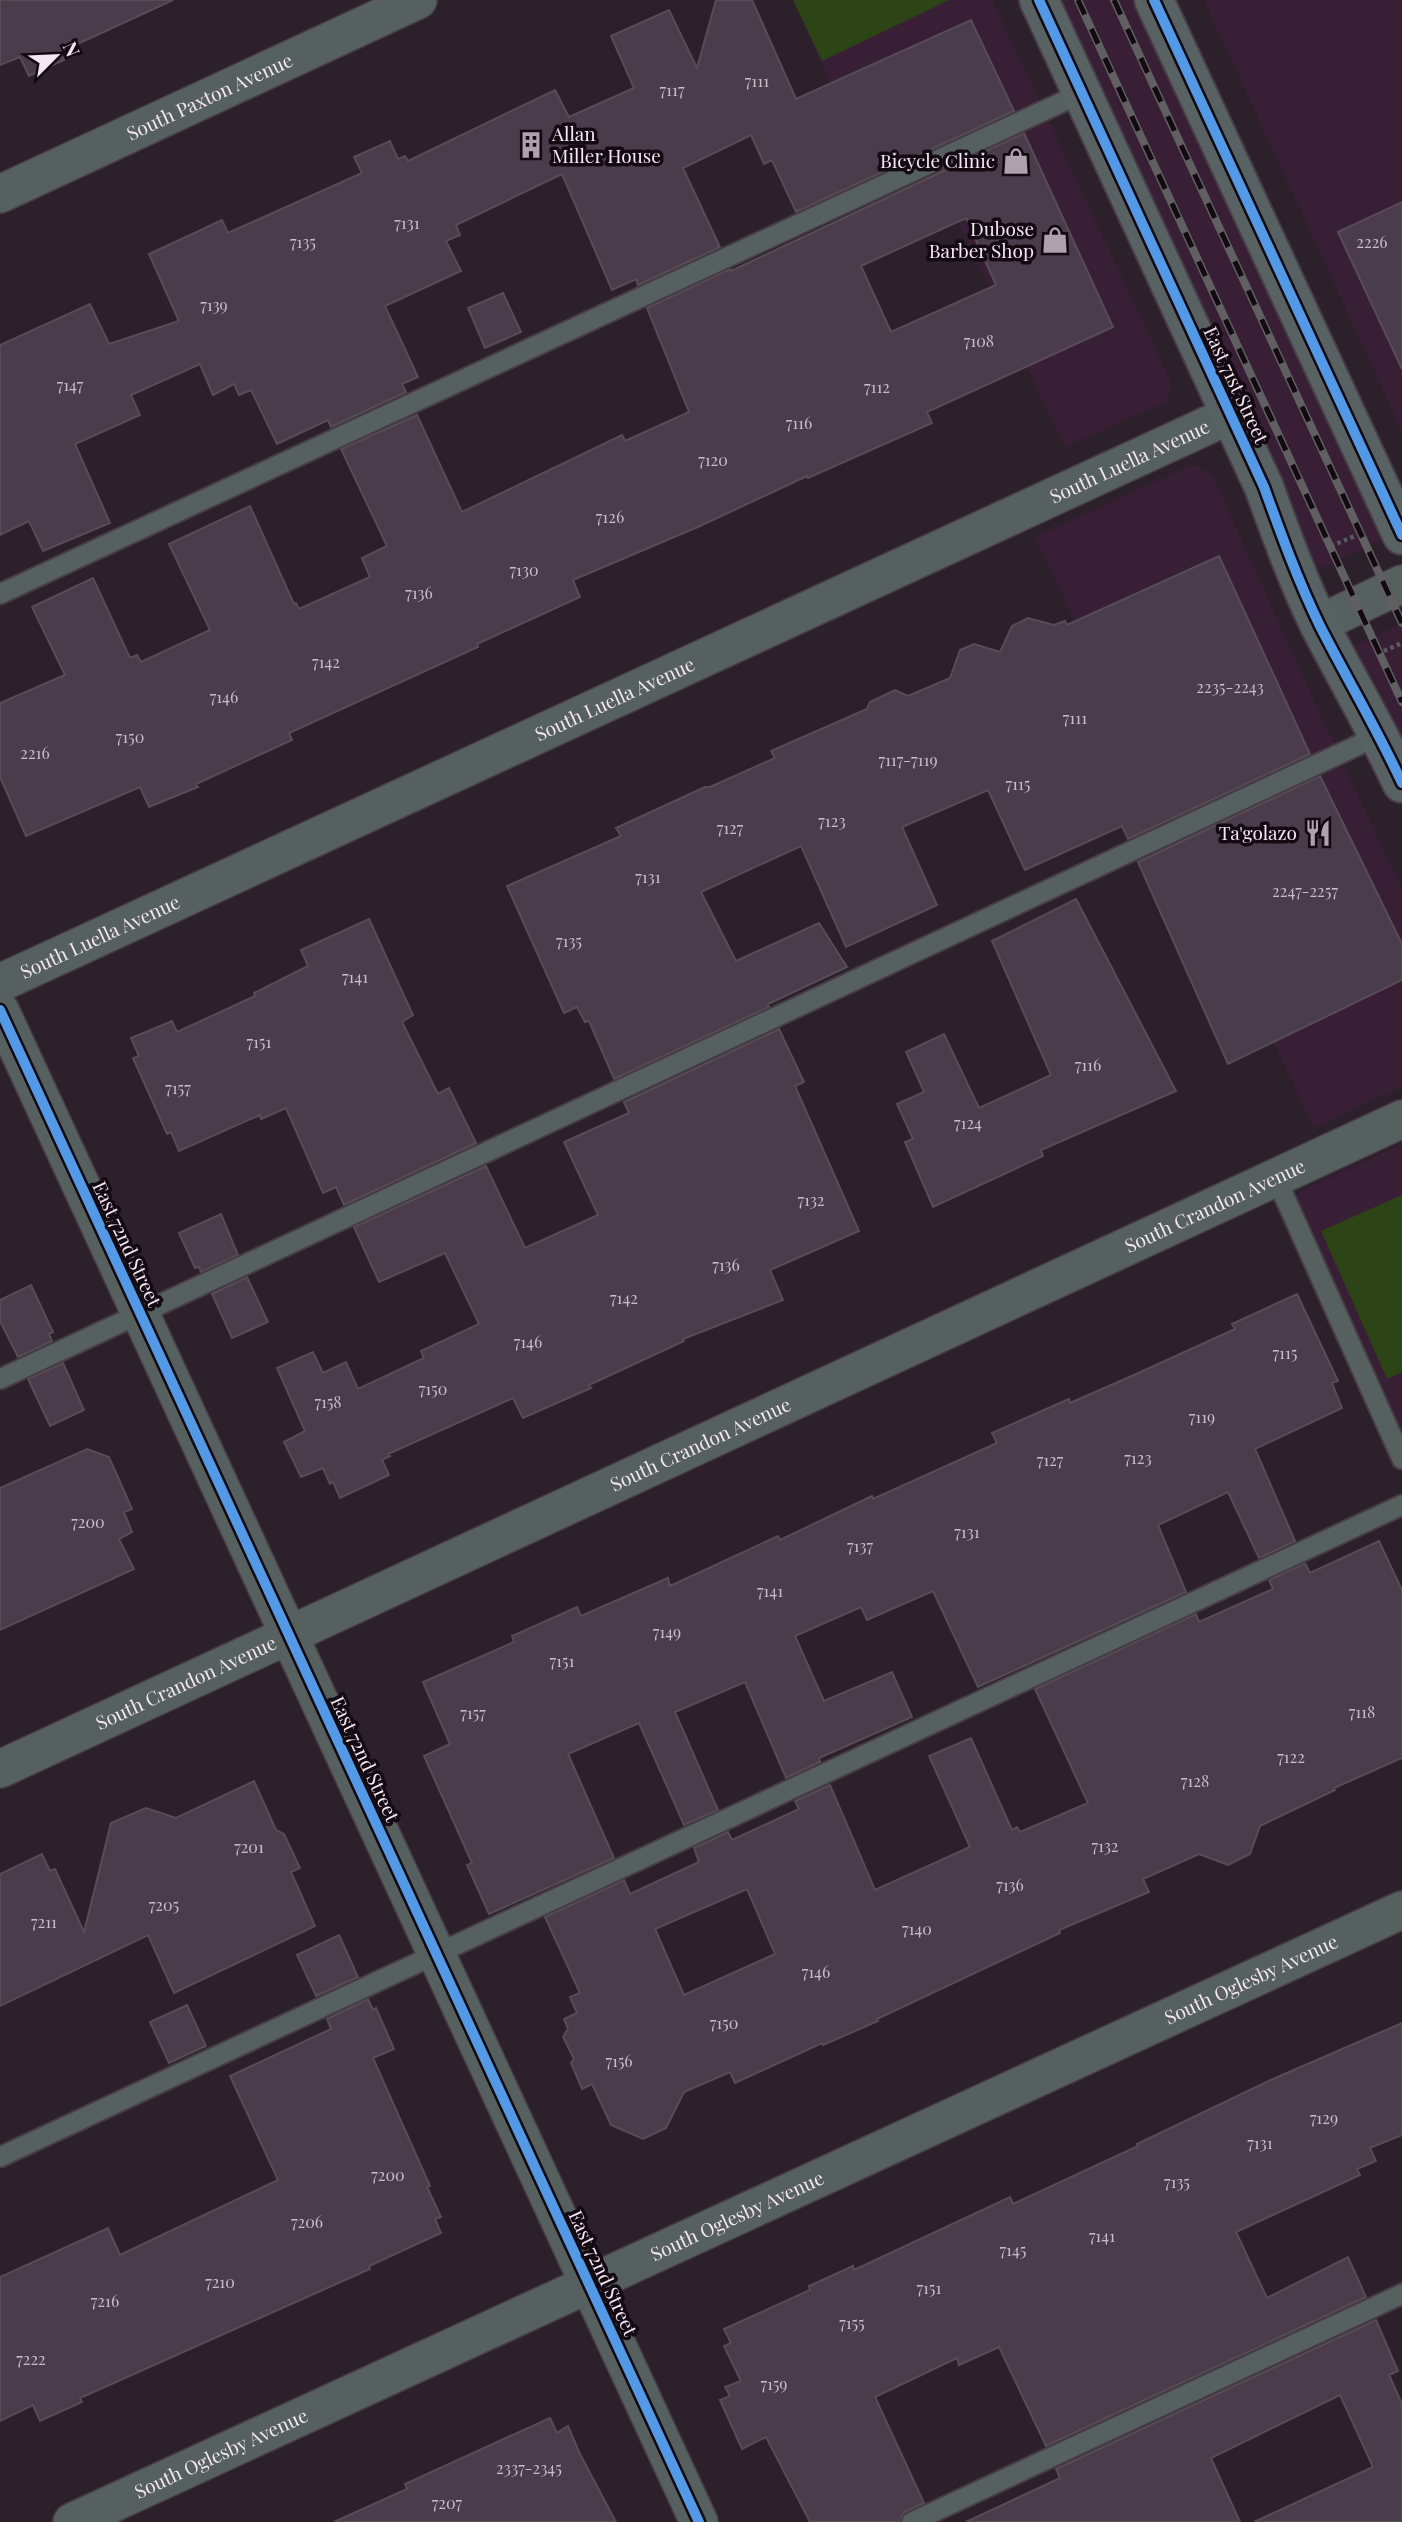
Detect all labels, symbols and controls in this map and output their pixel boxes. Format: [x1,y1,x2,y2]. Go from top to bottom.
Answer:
north arrow [21,21,91,91]
text: N [58,37,87,60]
street label: South Paxton Avenue [122,46,296,146]
house number: 7111 [745,70,769,91]
house number: 7117 [660,79,685,100]
place label: Allan Miller House [551,120,661,168]
building icon: Allan Miller House [516,130,546,160]
shop icon: Bicycle Clinic [1001,146,1031,176]
place label: Bicycle Clinic [880,147,995,173]
house number: 7131 [394,212,420,233]
place label: Dubose Barber Shop [929,215,1034,263]
shop icon: Dubose Barber Shop [1040,225,1070,255]
house number: 7135 [290,231,316,252]
house number: 2226 [1356,231,1388,252]
house number: 7139 [200,294,228,315]
street label: East 71st Street [1198,322,1275,447]
house number: 7108 [964,330,994,351]
house number: 7147 [57,374,84,395]
house number: 7112 [864,376,890,397]
house number: 7116 [786,412,812,433]
street label: South Luella Avenue [1045,412,1213,509]
house number: 7120 [698,449,728,470]
house number: 7126 [596,506,624,527]
house number: 7130 [510,559,538,580]
house number: 7136 [405,582,433,603]
street label: South Luella Avenue [530,650,698,746]
house number: 7142 [312,651,340,672]
house number: 2235-2243 [1196,676,1264,697]
house number: 7146 [210,686,238,707]
house number: 7111 [1063,707,1087,728]
house number: 7150 [116,726,144,747]
house number: 2216 [20,742,50,763]
house number: 7117-7119 [878,749,938,770]
house number: 7115 [1006,773,1030,794]
house number: 7123 [818,810,846,831]
house number: 7127 [717,817,744,838]
restaurant icon: Ta'golazo [1303,818,1333,848]
place label: Ta'golazo [1219,819,1297,845]
house number: 7131 [635,866,661,887]
house number: 2247-2257 [1272,880,1338,901]
street label: South Luella Avenue [15,888,184,984]
house number: 7135 [556,930,582,951]
house number: 7141 [342,966,368,987]
house number: 7151 [247,1031,271,1052]
house number: 7116 [1075,1054,1101,1075]
house number: 7157 [165,1077,191,1098]
house number: 7124 [954,1112,982,1133]
street label: South Crandon Avenue [1120,1152,1309,1258]
street label: East 72nd Street [87,1177,168,1311]
house number: 7132 [797,1189,825,1210]
house number: 7136 [712,1254,740,1275]
house number: 7142 [610,1287,638,1308]
house number: 7146 [514,1331,542,1352]
house number: 7115 [1273,1342,1297,1363]
house number: 7150 [419,1378,447,1399]
street label: South Crandon Avenue [605,1390,795,1496]
house number: 7158 [314,1391,342,1412]
house number: 7119 [1189,1406,1215,1427]
house number: 7123 [1124,1447,1152,1468]
house number: 7127 [1037,1449,1064,1470]
house number: 7200 [71,1511,105,1532]
house number: 7131 [954,1521,980,1542]
house number: 7137 [847,1535,873,1556]
house number: 7141 [757,1580,783,1601]
house number: 7149 [653,1621,681,1642]
street label: South Crandon Avenue [91,1629,280,1735]
house number: 7151 [550,1650,574,1671]
street label: East 72nd Street [325,1692,406,1826]
house number: 7118 [1349,1701,1375,1722]
house number: 7157 [460,1702,486,1723]
house number: 7122 [1277,1746,1305,1767]
house number: 7128 [1181,1770,1209,1791]
house number: 7132 [1091,1835,1119,1856]
house number: 7201 [234,1836,264,1857]
house number: 7136 [996,1874,1024,1895]
house number: 7205 [149,1894,179,1915]
house number: 7211 [31,1911,57,1932]
house number: 7140 [902,1918,932,1939]
street label: South Oglesby Avenue [1160,1927,1342,2030]
house number: 7146 [802,1961,830,1982]
house number: 7150 [710,2012,738,2033]
house number: 7156 [605,2050,633,2071]
house number: 7129 [1310,2107,1338,2128]
house number: 7131 [1247,2132,1273,2153]
house number: 7200 [371,2164,405,2185]
street label: South Oglesby Avenue [646,2164,827,2266]
house number: 7135 [1164,2171,1190,2192]
street label: East 72nd Street [563,2206,644,2340]
house number: 7206 [291,2211,323,2232]
house number: 7141 [1089,2225,1115,2246]
house number: 7145 [1000,2239,1026,2260]
house number: 7210 [205,2271,235,2292]
house number: 7151 [917,2277,941,2298]
house number: 7216 [91,2290,119,2311]
house number: 7155 [839,2312,865,2333]
house number: 7222 [16,2348,46,2369]
house number: 7159 [760,2373,788,2394]
street label: South Oglesby Avenue [130,2401,311,2504]
house number: 2337-2345 [496,2457,562,2478]
house number: 7207 [432,2492,463,2513]

